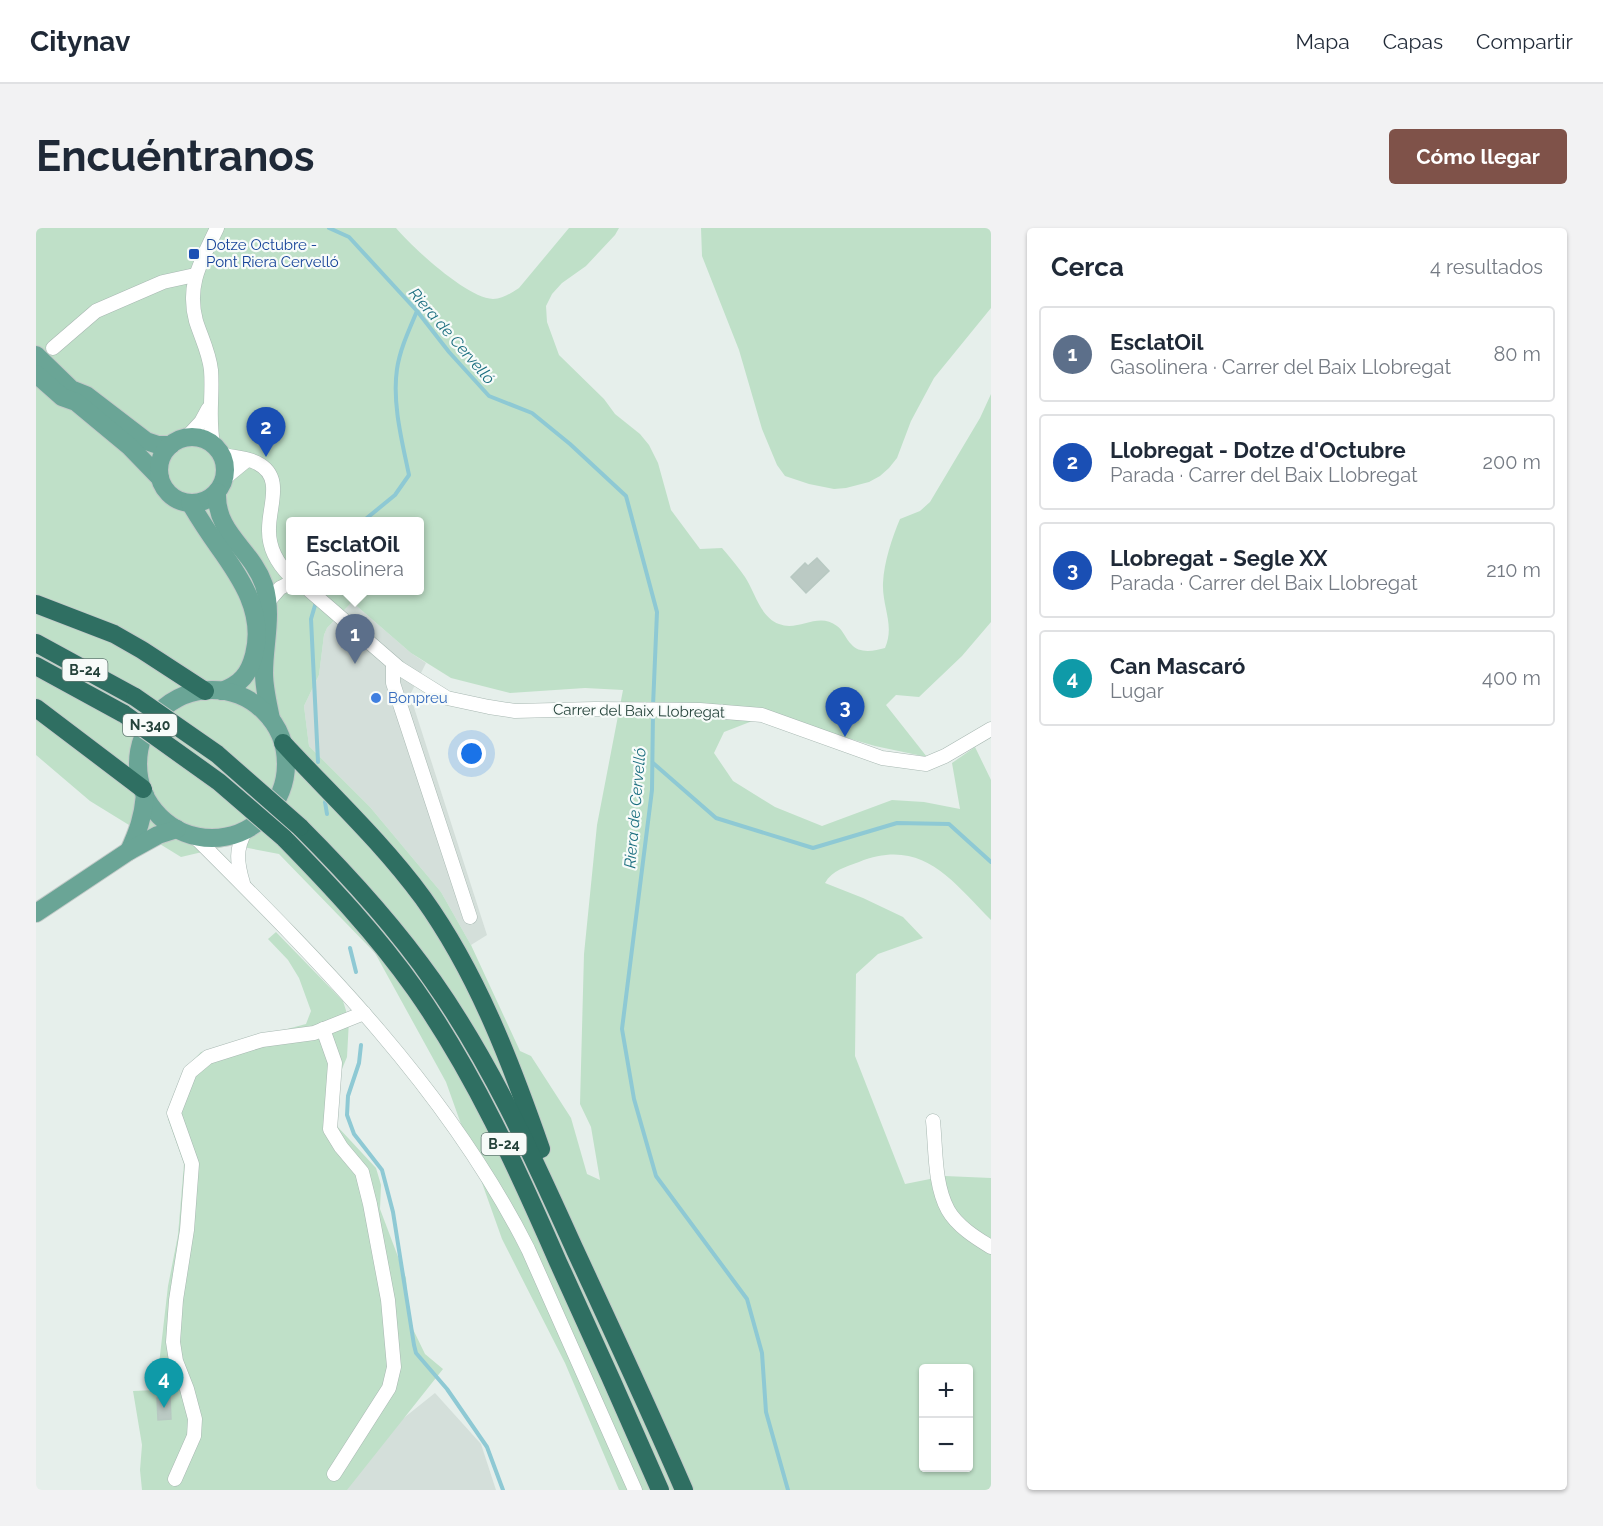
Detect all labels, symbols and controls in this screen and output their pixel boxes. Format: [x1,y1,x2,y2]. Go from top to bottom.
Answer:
text: Citynav [30,25,130,58]
text: Mapa [1295,29,1350,54]
text: Capas [1383,29,1443,54]
text: Compartir [1476,29,1573,54]
button: Cómo llegar [1389,129,1567,184]
text: Encuéntranos [36,132,315,181]
place label: Dotze Octubre - Pont Riera Cervelló [206,236,339,271]
marker: Dotze Octubre - Pont Riera Cervelló [187,247,201,261]
text: Cerca [1051,252,1124,282]
text: 4 resultados [1430,255,1543,279]
water label: Riera de Cervelló [405,284,499,388]
text: EsclatOil [1110,329,1203,355]
text: 1 [1068,342,1077,366]
text: 80 m [1493,342,1541,366]
text: Gasolinera · Carrer del Baix Llobregat [1110,355,1451,379]
pin: 2 [246,408,286,457]
text: Llobregat - Dotze d'Octubre [1110,437,1406,463]
text: 2 [1067,450,1078,474]
text: 200 m [1483,450,1541,474]
text: Parada · Carrer del Baix Llobregat [1110,463,1418,487]
popup [286,517,424,595]
text: EsclatOil [306,531,399,557]
text: Llobregat - Segle XX [1110,545,1328,571]
text: Gasolinera [306,557,404,581]
text: 3 [1067,558,1078,582]
text: 210 m [1486,558,1541,582]
text: Parada · Carrer del Baix Llobregat [1110,571,1418,595]
pin: 1 [336,614,374,664]
text: Can Mascaró [1110,653,1245,679]
road number: B-24 [62,659,108,681]
text: 4 [1067,666,1078,690]
text: 400 m [1482,666,1541,690]
text: Lugar [1110,679,1164,703]
pin: 3 [826,688,864,737]
place label: Bonpreu [388,689,448,707]
marker: Bonpreu [369,691,383,705]
street label: Carrer del Baix Llobregat [553,701,725,721]
road number: N-340 [123,714,177,736]
your location [457,739,486,768]
water label: Riera de Cervelló [620,747,650,869]
road number: B-24 [482,1133,526,1155]
pin: 4 [144,1358,184,1408]
map controls [919,1364,973,1472]
button: + [919,1364,973,1418]
button: − [919,1418,973,1472]

